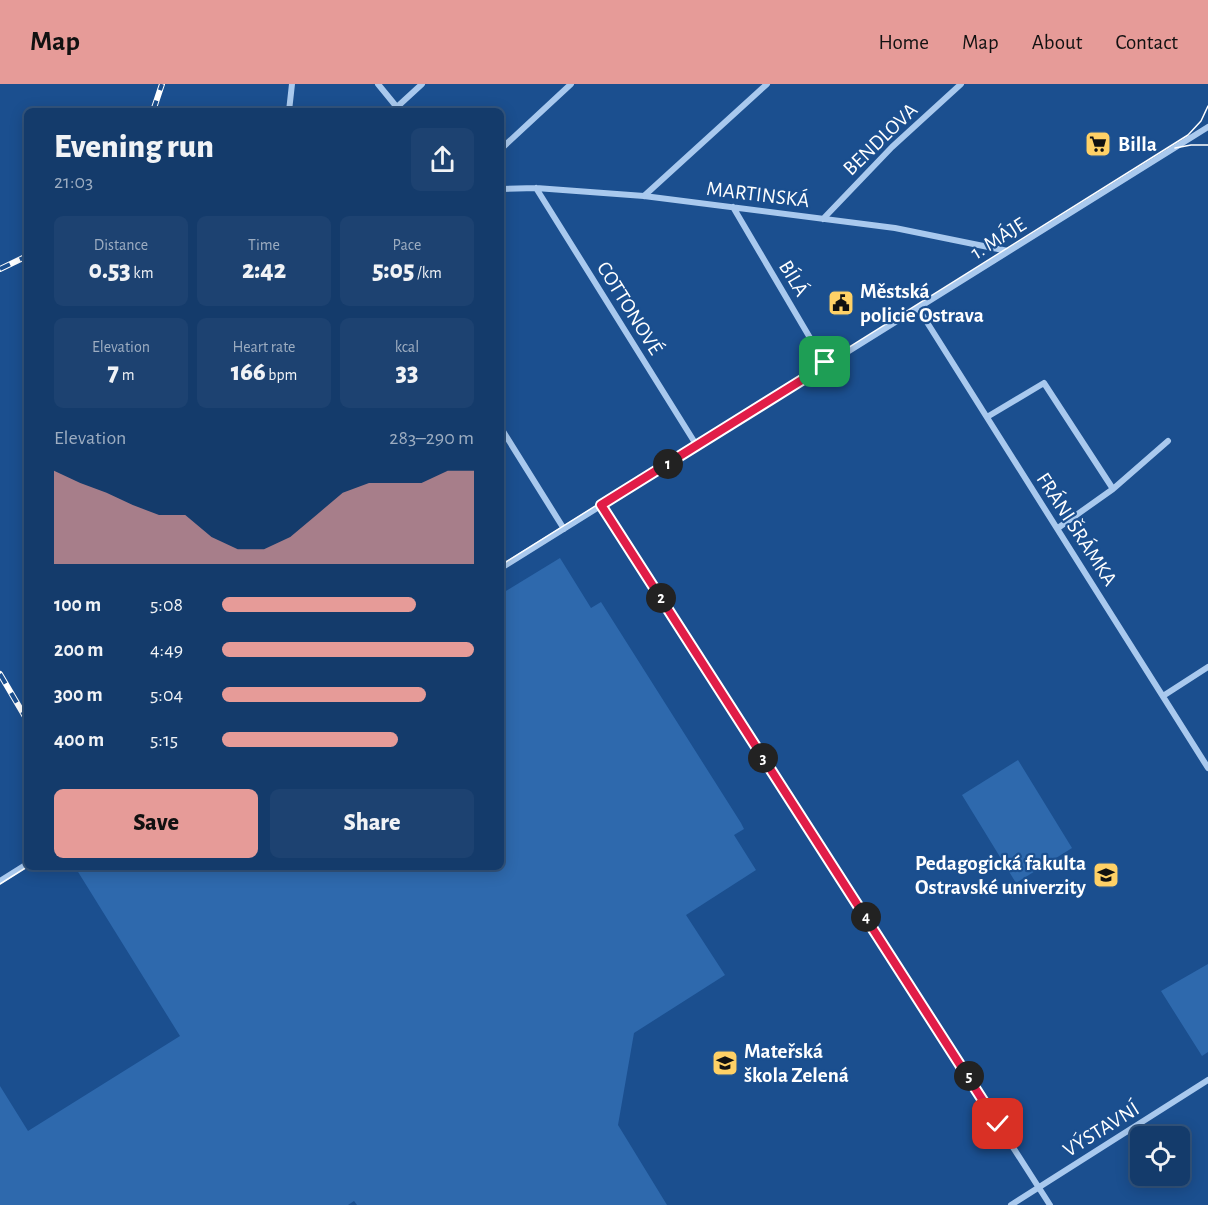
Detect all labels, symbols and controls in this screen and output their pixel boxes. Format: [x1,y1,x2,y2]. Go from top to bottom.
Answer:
text: Map [30,28,80,56]
text: Home [878,32,929,53]
text: Map [962,32,999,53]
text: About [1032,32,1082,53]
text: Contact [1115,32,1178,53]
street label: BENDLOVA [839,99,921,180]
button: share [411,128,474,191]
supermarket icon: Billa [1083,129,1113,159]
text: Evening run [54,131,214,164]
place label: Billa [1118,134,1157,155]
text: 21:03 [54,172,93,192]
street label: MARTINSKÁ [705,176,811,211]
street label: 1. MÁJE [966,212,1030,263]
text: Distance [94,237,148,253]
text: Time [248,237,280,253]
text: Pace [393,237,421,253]
street label: BÍLÁ [775,256,814,300]
text: 0.53 [89,257,131,283]
text: 2:42 [242,257,286,283]
text: 5:05 [372,257,414,283]
street label: COTTONOVÉ [593,257,668,359]
text: km [131,265,153,281]
text: /km [414,265,442,281]
place label: Městská policie Ostrava [860,281,984,326]
public building icon: Městská policie Ostrava [826,288,856,318]
pin [799,336,850,387]
text: Elevation [92,339,150,355]
text: Heart rate [233,339,295,355]
text: kcal [395,339,419,355]
icon: arrive [808,345,841,378]
text: 7 [108,359,119,385]
text: 166 [231,359,266,385]
text: 33 [396,359,418,385]
text: m [119,367,134,383]
text: bpm [266,367,297,383]
text: Elevation [54,428,126,448]
text: 283–290 m [389,428,474,448]
pin: 1 [653,449,683,479]
text: 1 [665,456,671,472]
street label: FRÁNI ŠRÁMKA [1032,468,1123,590]
pin: 2 [646,583,676,613]
text: 2 [657,590,665,606]
text: 100 m [54,595,101,615]
text: 5:08 [150,595,183,615]
text: 200 m [54,640,103,660]
text: 4:49 [150,640,183,660]
text: 300 m [54,685,103,705]
text: 5:04 [150,685,183,705]
text: 400 m [54,730,104,750]
text: 5:15 [150,730,178,750]
pin: 3 [748,743,778,773]
text: 3 [760,750,766,766]
button: Save [54,789,258,858]
button: Share [270,789,474,858]
place label: Pedagogická fakulta Ostravské univerzity [915,853,1087,898]
school or university icon: Pedagogická fakulta Ostravské univerzity [1091,860,1121,890]
pin: 4 [851,902,881,932]
text: 4 [862,909,870,925]
place label: Mateřská škola Zelená [744,1041,849,1086]
school or university icon: Mateřská škola Zelená [710,1048,740,1078]
pin: 5 [954,1061,984,1091]
text: 5 [966,1068,972,1084]
street label: VÝSTAVNÍ [1059,1096,1143,1161]
pin [972,1098,1023,1149]
icon: check [981,1107,1014,1140]
map controls [1130,1126,1190,1186]
button: locate [1130,1126,1190,1186]

